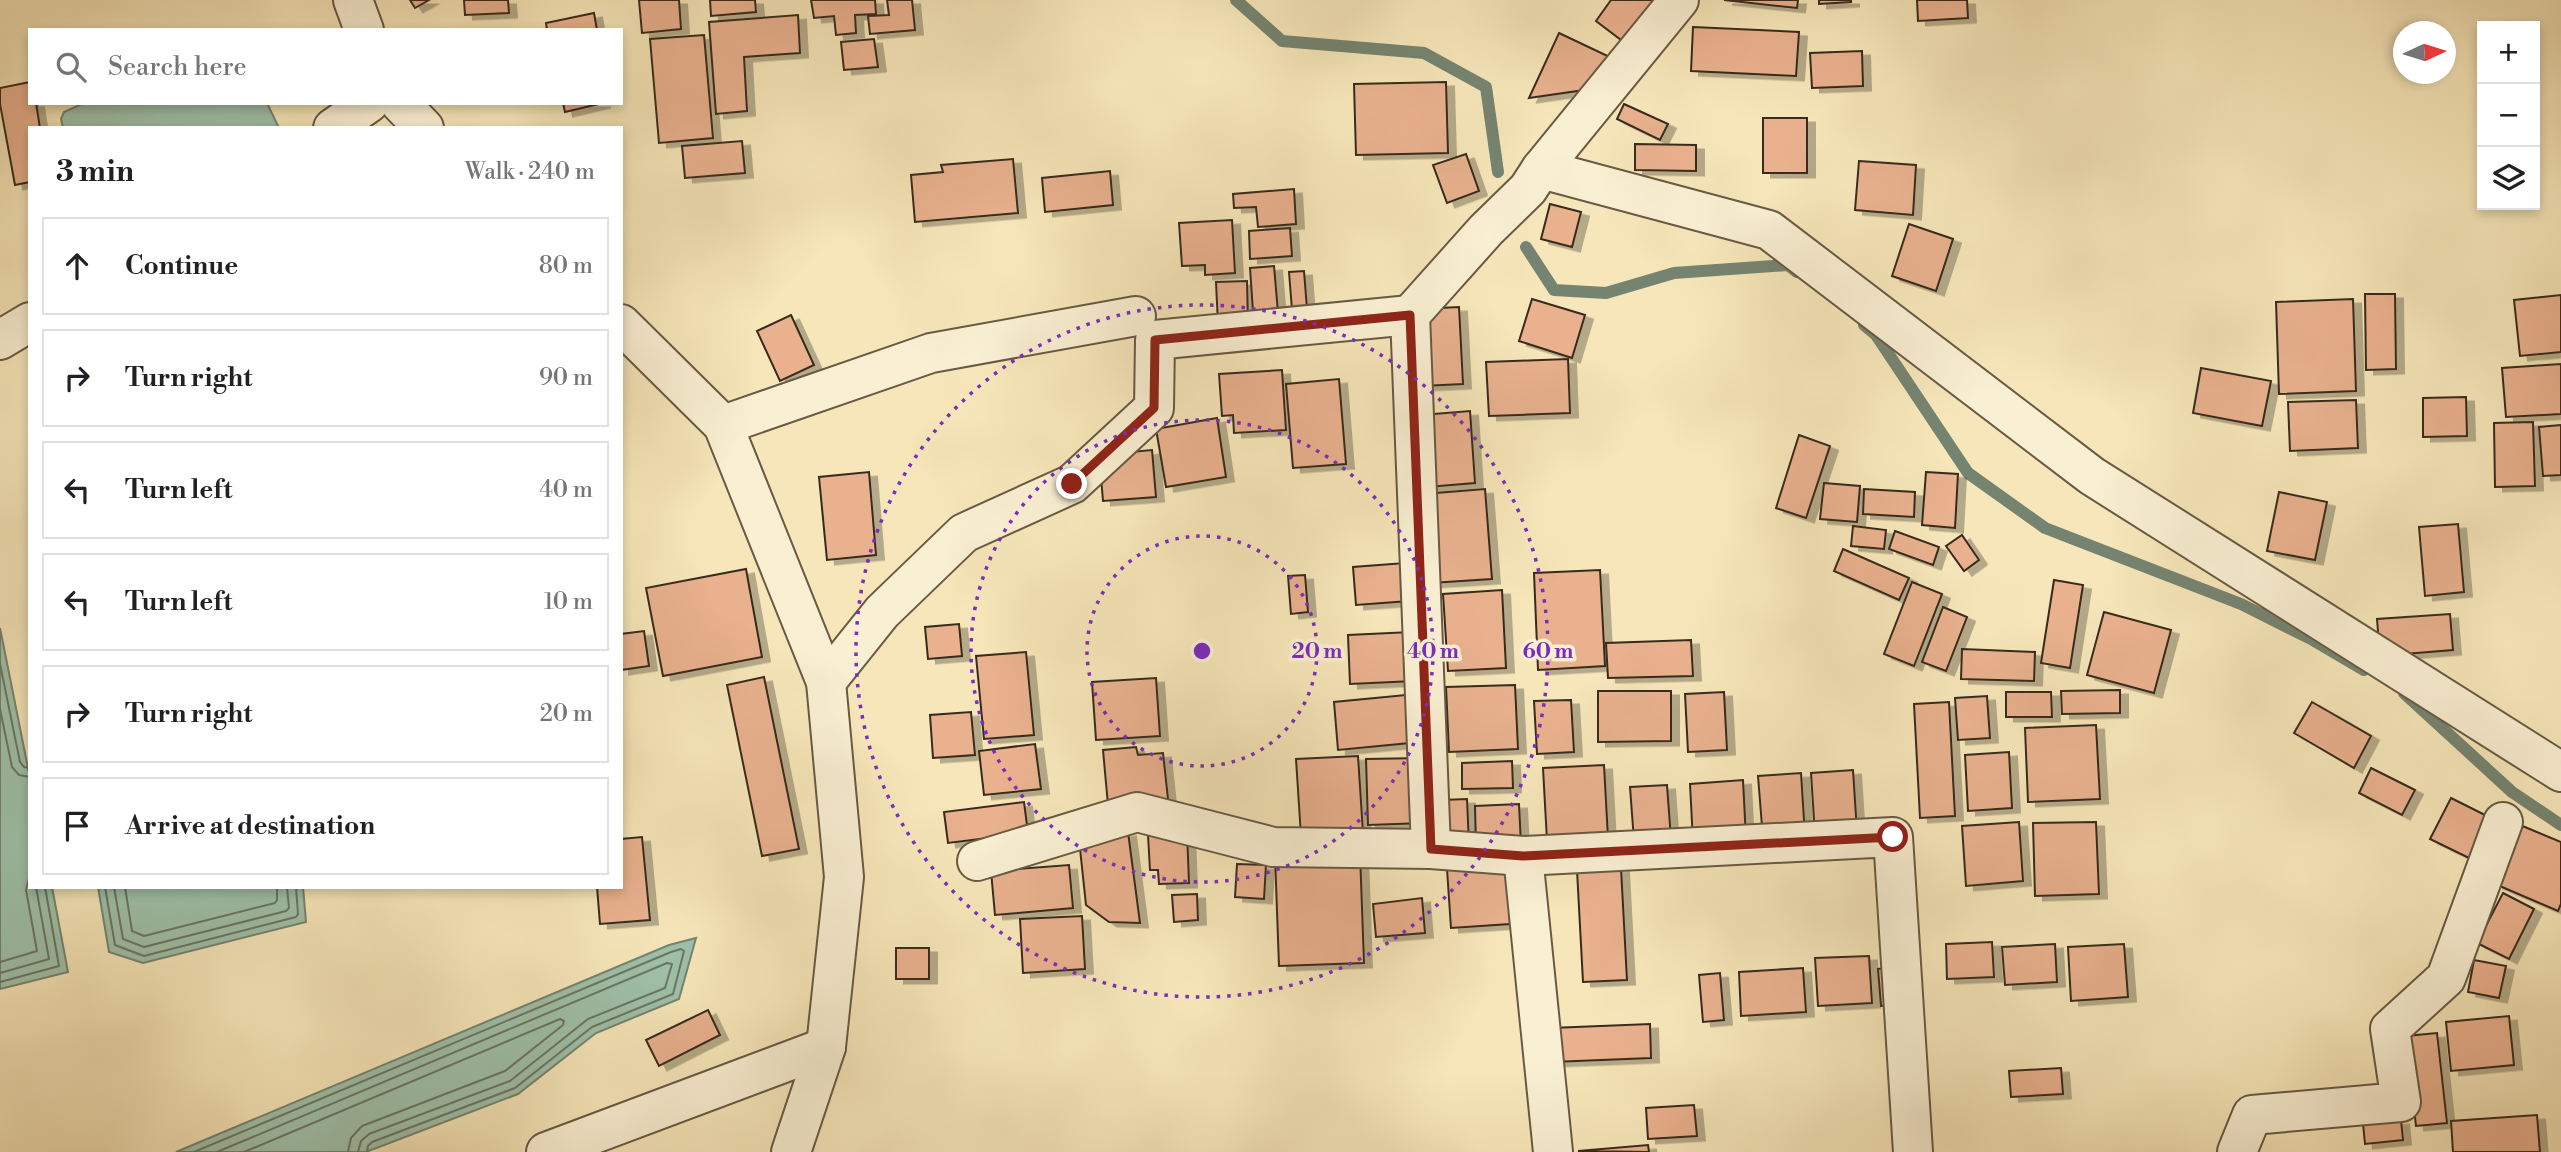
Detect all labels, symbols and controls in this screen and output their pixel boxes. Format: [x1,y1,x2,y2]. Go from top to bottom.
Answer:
north arrow [2393,21,2456,84]
map controls [2477,21,2540,210]
button: + [2477,21,2540,84]
search box [28,28,623,105]
icon: search [52,48,90,86]
text: Search here [108,51,247,83]
button: − [2477,84,2540,147]
button: layers [2477,147,2540,210]
text: 3 min [56,153,134,191]
text: Walk · 240 m [465,158,595,186]
icon: ahead [58,247,96,285]
text: Continue [125,250,238,282]
text: 80 m [539,252,593,280]
icon: right [58,359,96,397]
text: Turn right [125,362,253,394]
text: 90 m [539,364,593,392]
route end [1056,468,1087,499]
icon: left [58,471,96,509]
text: Turn left [125,474,233,506]
text: 40 m [539,476,593,504]
icon: left [58,583,96,621]
text: Turn left [125,586,233,618]
text: 10 m [544,588,593,616]
centre of rings [1190,639,1214,663]
text: 20 m [1292,639,1342,665]
text: 40 m [1407,639,1459,665]
text: 60 m [1523,639,1573,665]
icon: right [58,695,96,733]
text: Turn right [125,698,253,730]
text: 20 m [540,700,593,728]
icon: arrive [58,807,96,845]
text: Arrive at destination [125,810,375,842]
route start [1877,821,1908,852]

